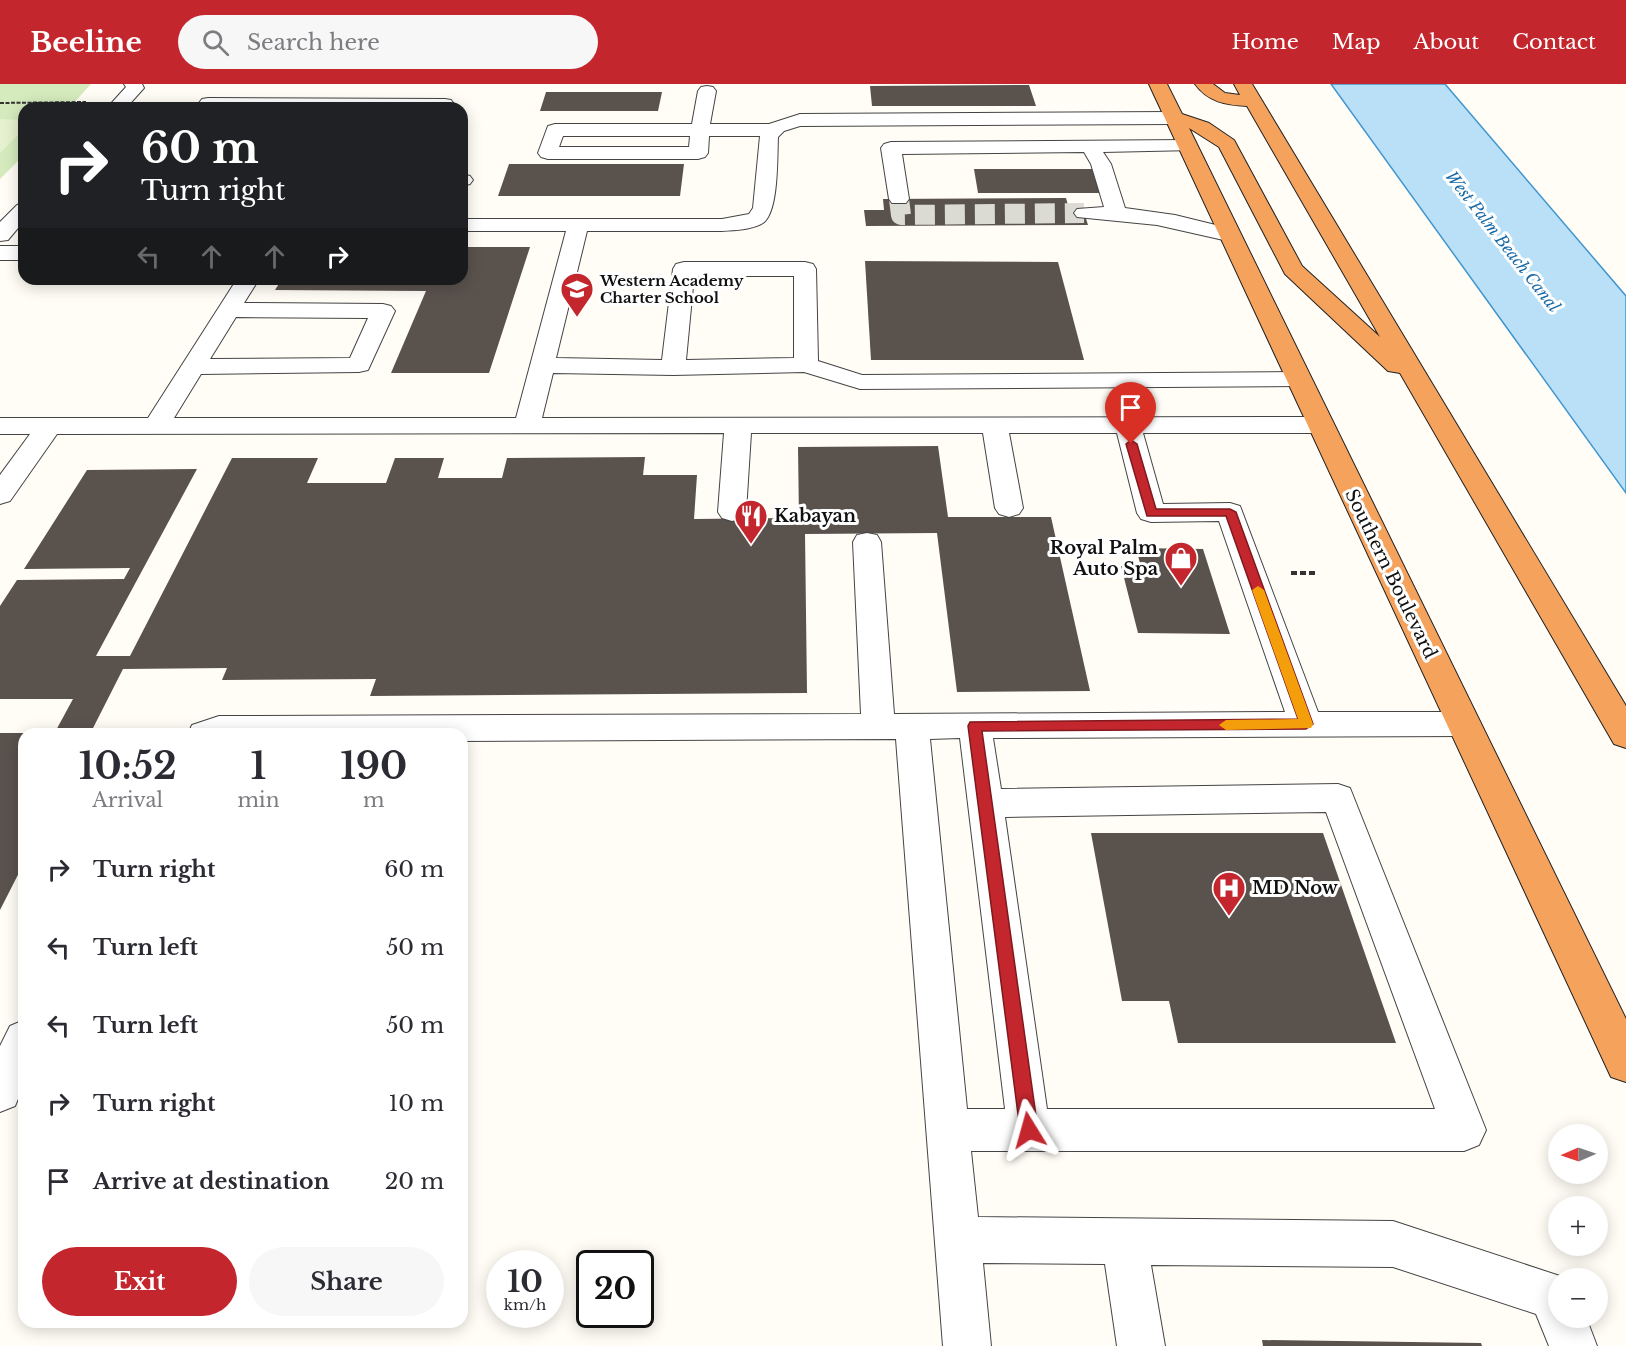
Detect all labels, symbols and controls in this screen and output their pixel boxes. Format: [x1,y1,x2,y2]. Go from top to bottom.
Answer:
search box [178,15,598,69]
text: Beeline [30,25,142,60]
icon: search [199,26,232,59]
text: Search here [247,29,380,56]
text: Home [1232,29,1299,55]
text: Map [1332,29,1380,55]
text: About [1413,29,1479,55]
text: Contact [1512,29,1596,55]
text: 60 m [141,122,259,174]
icon: right [42,126,120,204]
water label: West Palm Beach Canal [1442,166,1565,316]
text: Turn right [141,174,285,207]
icon: left [132,240,165,273]
icon: ahead [195,240,228,273]
icon: ahead [258,240,291,273]
icon: right [321,240,354,273]
school or university icon: Western Academy Charter School [559,271,595,318]
place label: Western Academy Charter School [599,271,744,307]
pin [1105,382,1156,444]
icon: arrive [1114,391,1147,424]
street label: Southern Boulevard [1340,486,1442,662]
restaurant icon: Kabayan [733,498,769,545]
place label: Kabayan [774,505,856,527]
place label: Royal Palm Auto Spa [1050,537,1159,580]
shop icon: Royal Palm Auto Spa [1163,540,1199,587]
text: 10:52 [79,744,177,789]
text: 1 [251,744,266,789]
text: 190 [340,744,407,789]
text: Arrival [92,788,163,812]
text: min [237,788,279,812]
text: m [363,788,384,812]
icon: right [42,853,75,886]
text: Turn right [93,856,215,883]
text: 60 m [384,856,444,883]
hospital icon: MD Now [1211,870,1247,917]
place label: MD Now [1252,877,1339,899]
icon: left [42,931,75,964]
text: Turn left [93,934,198,961]
text: 50 m [386,934,444,961]
icon: left [42,1009,75,1042]
text: Turn left [93,1012,198,1039]
text: 50 m [386,1012,444,1039]
icon: right [42,1087,75,1120]
text: Turn right [93,1090,215,1117]
text: 10 m [389,1090,444,1117]
position arrow [997,1098,1061,1162]
north arrow [1548,1124,1608,1184]
map controls [1548,1124,1608,1328]
icon: arrive [42,1165,75,1198]
text: Arrive at destination [93,1168,330,1195]
text: 20 m [385,1168,444,1195]
button: + [1548,1196,1608,1256]
button: Exit [42,1247,237,1316]
button: Share [249,1247,444,1316]
speed limit sign: 20 [576,1250,654,1328]
text: 10 [507,1263,543,1300]
button: − [1548,1268,1608,1328]
text: km/h [504,1295,546,1314]

